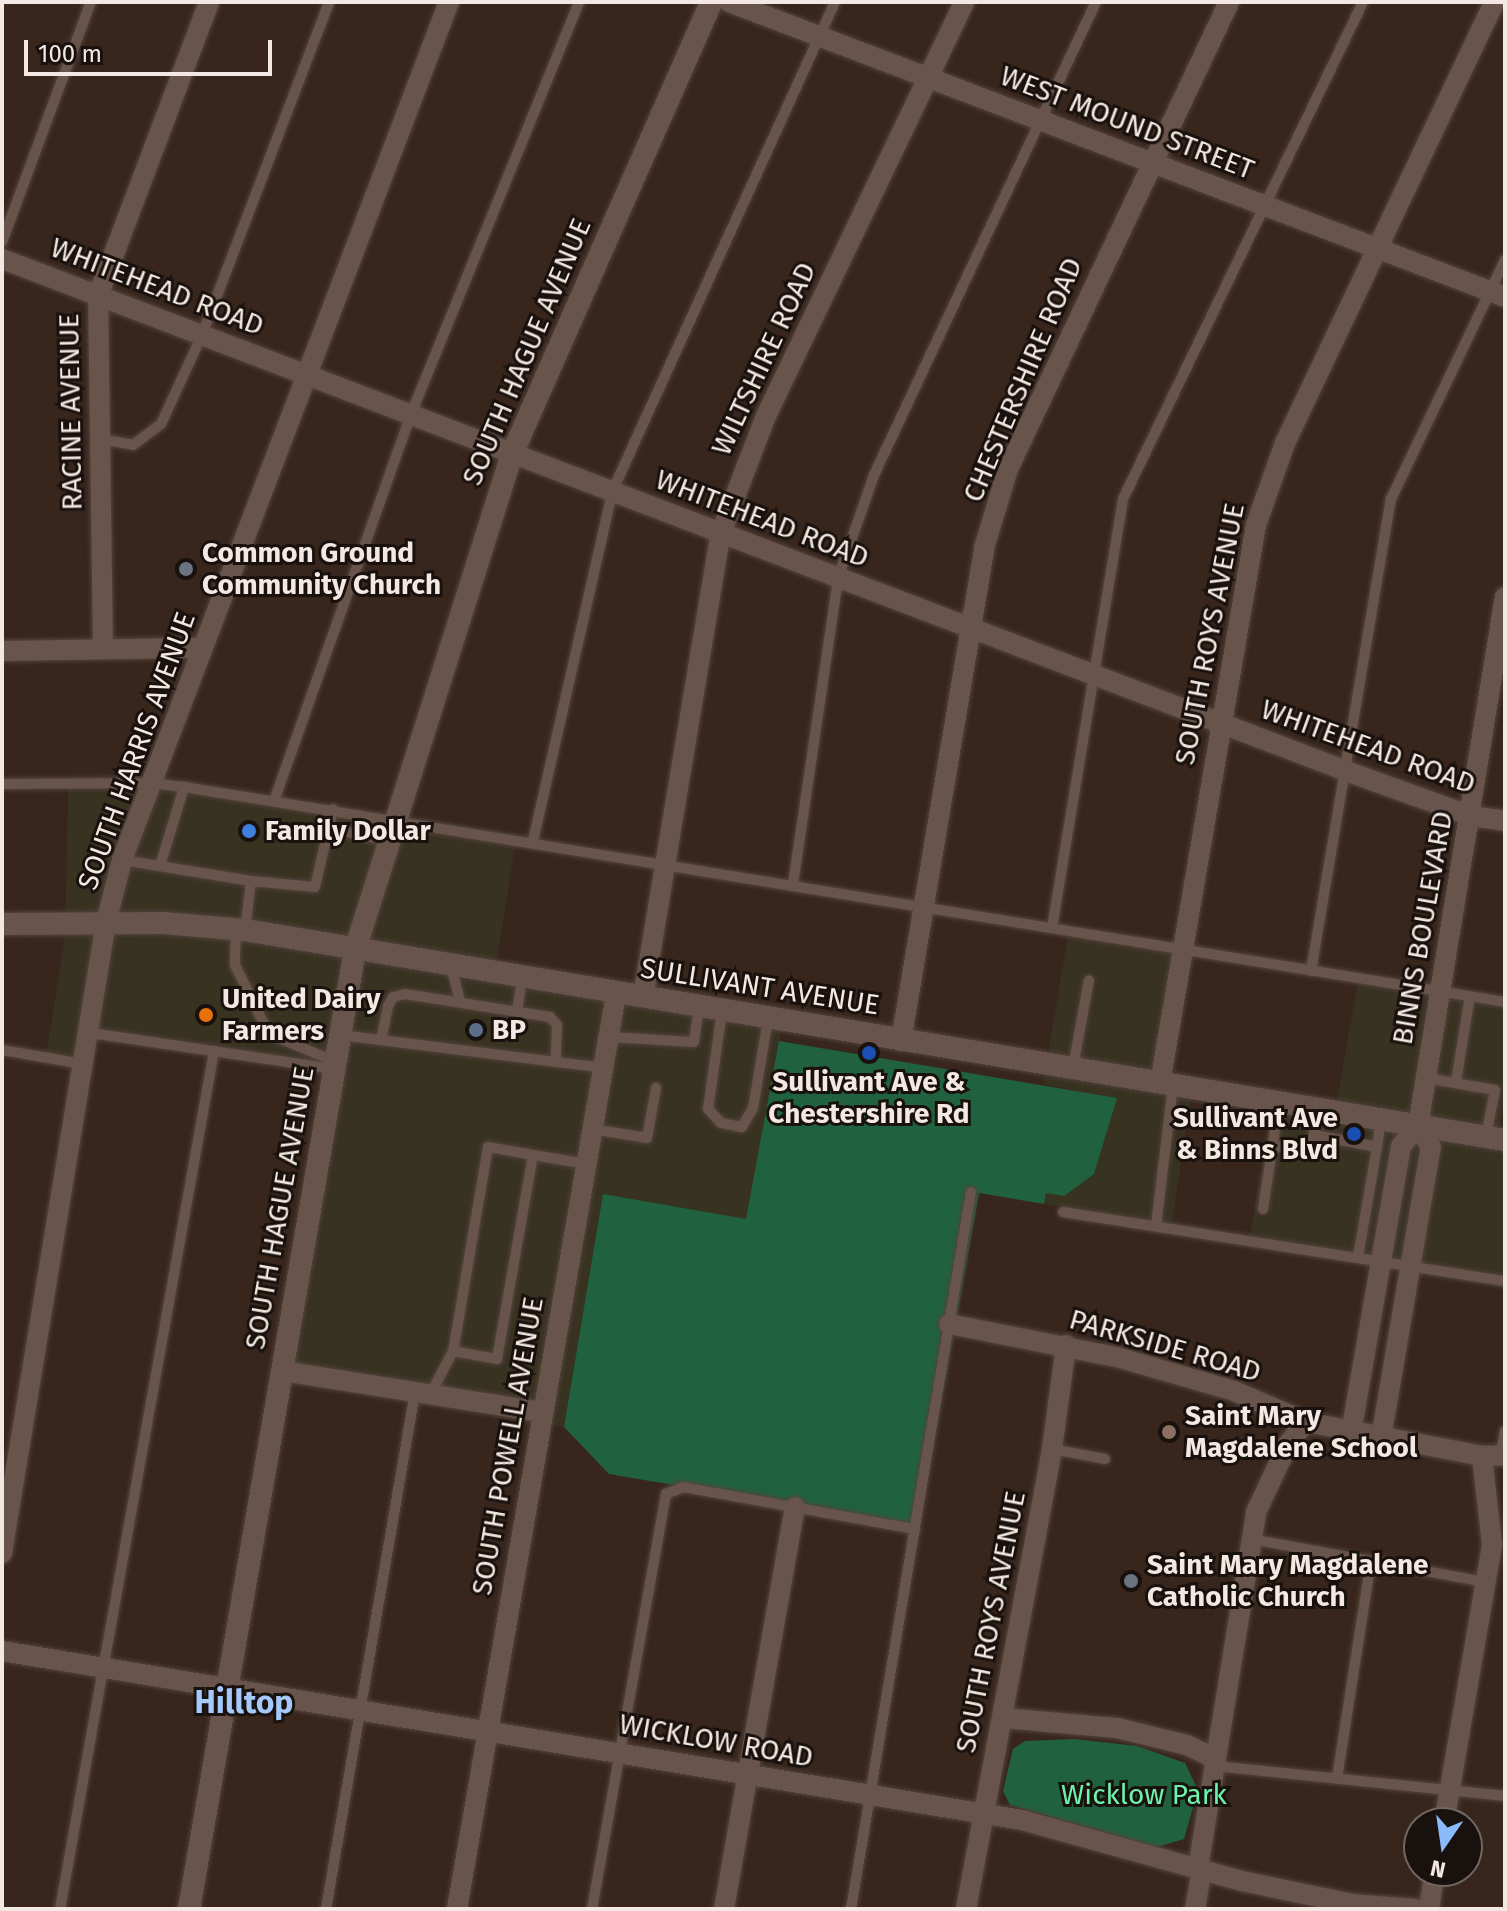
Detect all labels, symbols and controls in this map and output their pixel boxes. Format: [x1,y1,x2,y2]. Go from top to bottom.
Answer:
scale bar [28,24,276,74]
text: 100 m [38,40,102,68]
street label: WEST MOUND STREET [995,59,1259,187]
street label: SOUTH HAGUE AVENUE [456,214,598,490]
street label: WHITEHEAD ROAD [46,231,268,343]
street label: CHESTERSHIRE ROAD [956,253,1090,507]
street label: WILTSHIRE ROAD [705,257,823,461]
street label: RACINE AVENUE [52,313,90,511]
street label: WHITEHEAD ROAD [651,463,873,575]
street label: SOUTH ROYS AVENUE [1168,500,1252,768]
place label: Common Ground Community Church [202,536,441,602]
marker: Common Ground Community Church [177,560,195,578]
street label: SOUTH HARRIS AVENUE [71,608,203,894]
street label: WHITEHEAD ROAD [1256,693,1480,801]
street label: BINNS BOULEVARD [1386,809,1460,1047]
place label: Family Dollar [265,814,431,848]
marker: Family Dollar [240,822,258,840]
street label: SULLIVANT AVENUE [638,952,882,1022]
place label: United Dairy Farmers [222,982,380,1048]
marker: United Dairy Farmers [197,1006,215,1024]
place label: BP [492,1013,526,1047]
marker: BP [467,1021,485,1039]
marker: Sullivant Ave & Chestershire Rd [860,1044,878,1062]
street label: SOUTH HAGUE AVENUE [239,1064,321,1352]
place label: Sullivant Ave & Chestershire Rd [768,1065,970,1131]
place label: Sullivant Ave & Binns Blvd [1173,1101,1338,1167]
marker: Sullivant Ave & Binns Blvd [1345,1125,1363,1143]
street label: SOUTH POWELL AVENUE [465,1294,551,1598]
street label: PARKSIDE ROAD [1065,1303,1265,1389]
place label: Saint Mary Magdalene School [1185,1399,1417,1465]
marker: Saint Mary Magdalene School [1160,1423,1178,1441]
street label: SOUTH ROYS AVENUE [949,1488,1033,1756]
place label: Saint Mary Magdalene Catholic Church [1147,1548,1429,1614]
marker: Saint Mary Magdalene Catholic Church [1122,1572,1140,1590]
district label: Hilltop [195,1683,293,1721]
street label: WICKLOW ROAD [617,1707,815,1775]
park label: Wicklow Park [1061,1778,1227,1812]
north arrow [1403,1807,1483,1887]
text: N [1428,1854,1448,1884]

